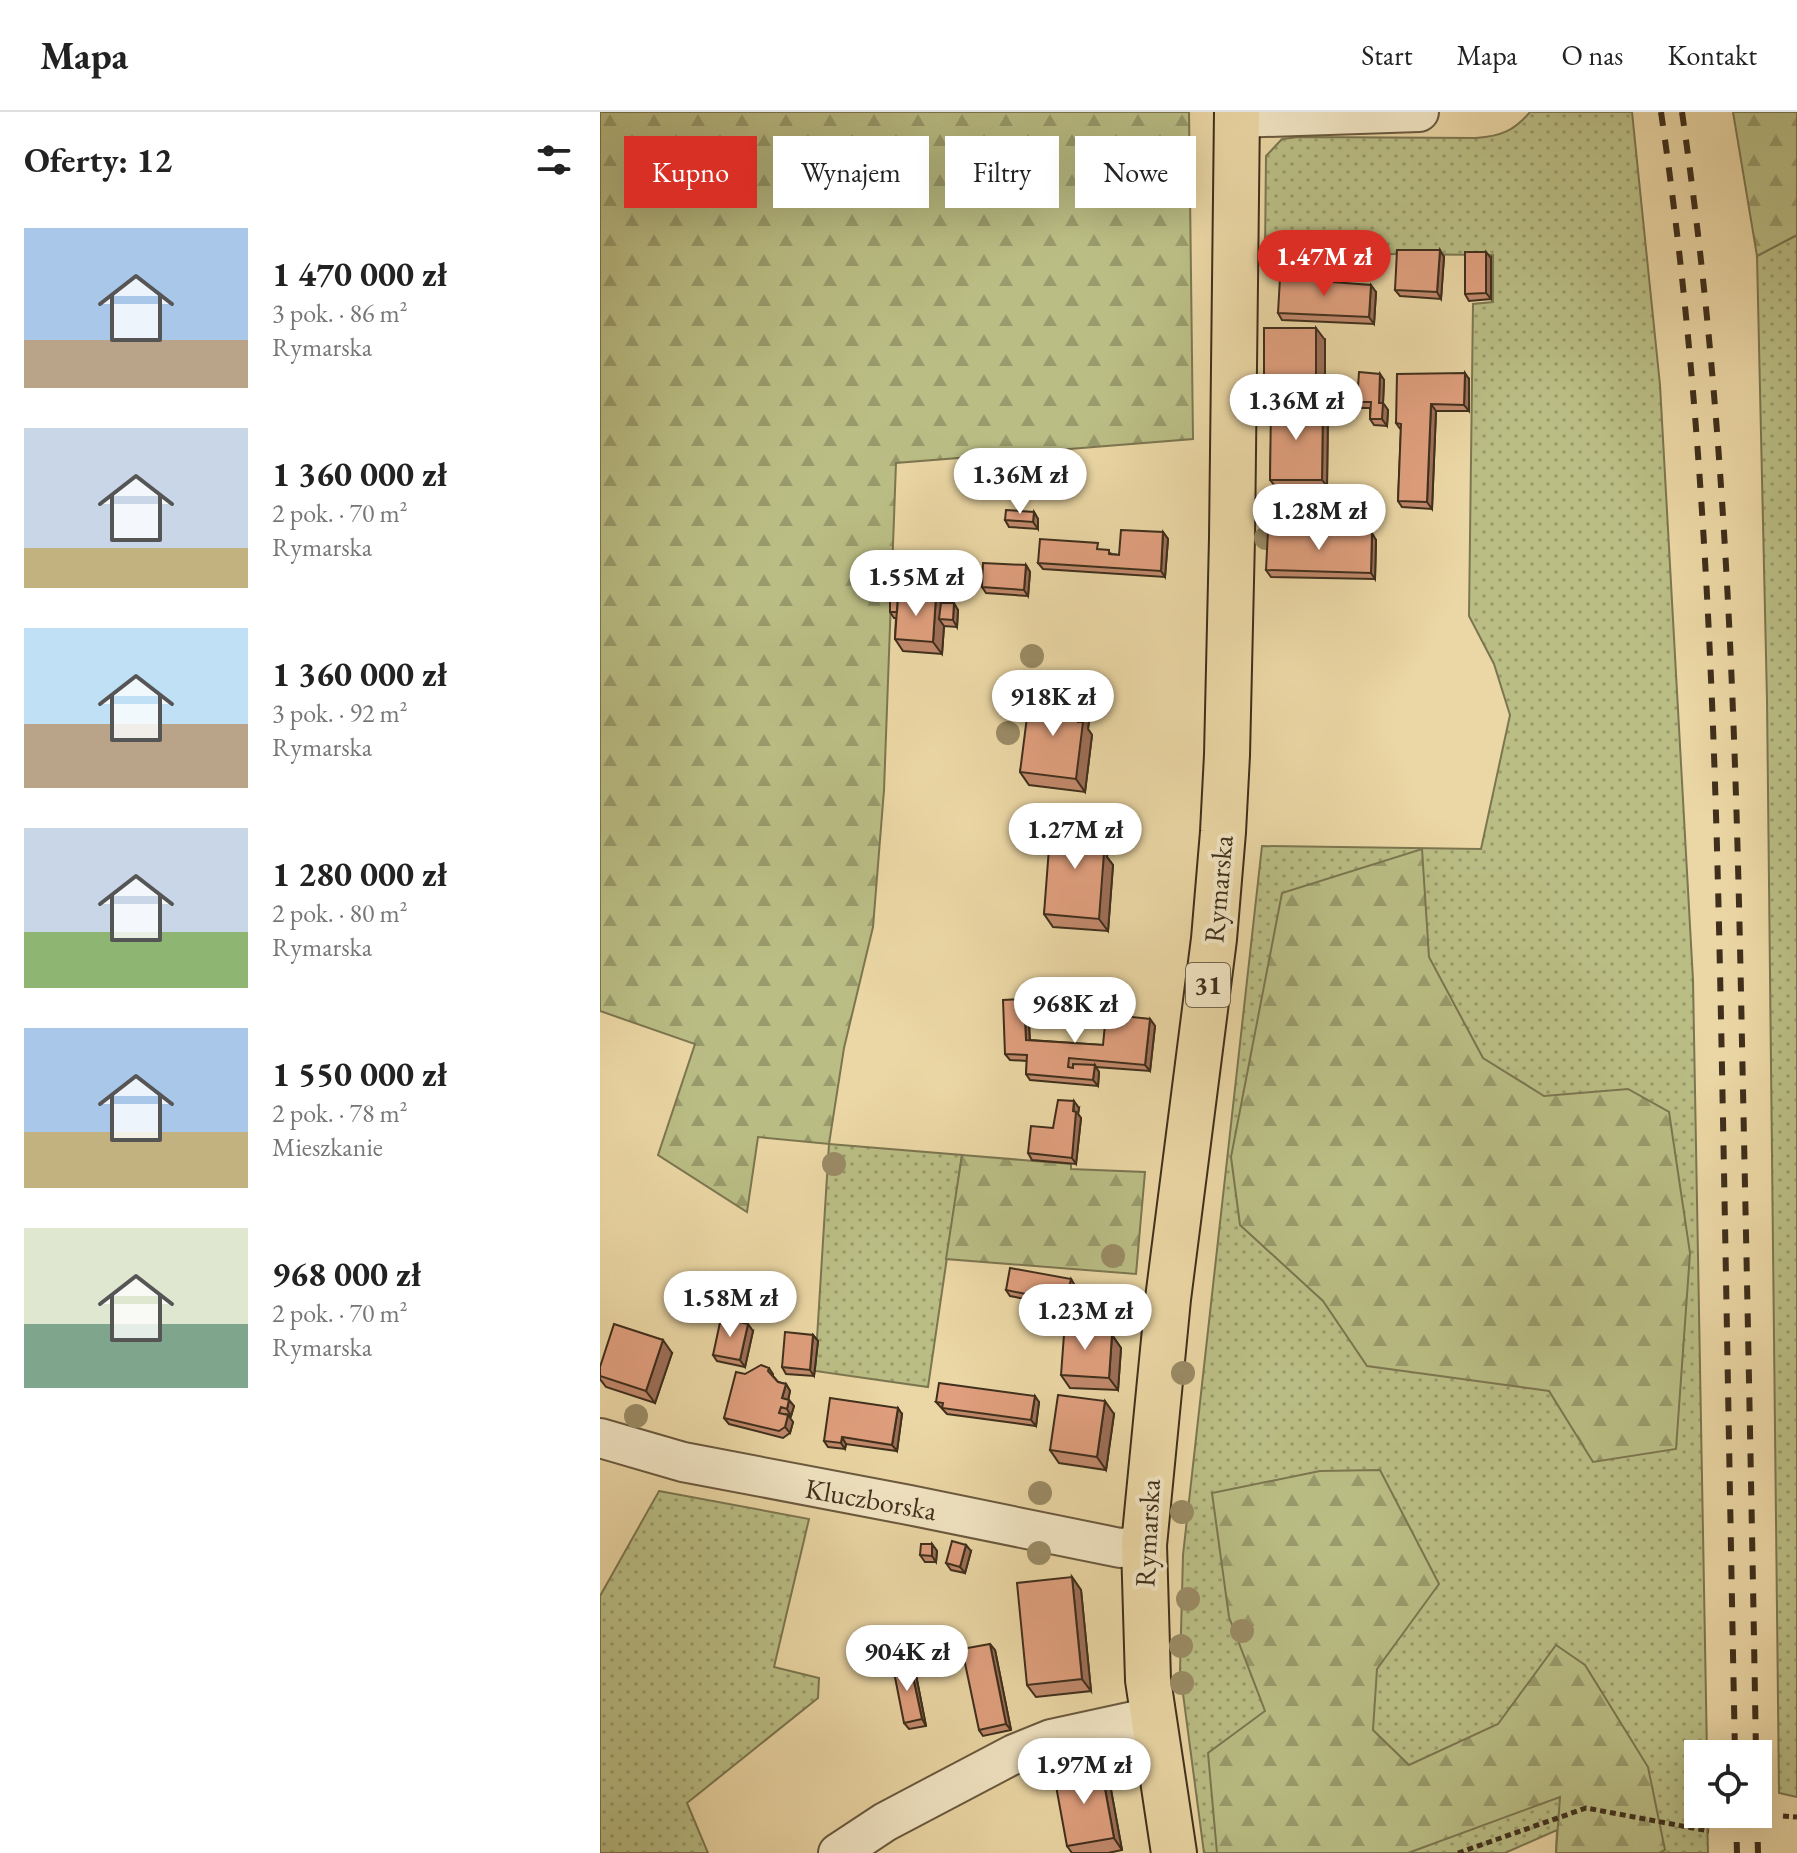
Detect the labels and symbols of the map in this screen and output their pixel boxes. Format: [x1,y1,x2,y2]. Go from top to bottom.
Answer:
pin: 1.47M zł [1241,230,1407,298]
pin: 1.36M zł [1213,374,1379,442]
pin: 1.36M zł [937,448,1103,516]
pin: 1.28M zł [1236,484,1402,552]
pin: 1.55M zł [833,550,999,618]
pin: 918K zł [979,670,1127,738]
pin: 1.27M zł [992,803,1158,871]
street label: Rymarska [1195,833,1241,944]
road number: 31 [1186,963,1230,1007]
pin: 968K zł [1001,977,1149,1045]
pin: 1.58M zł [647,1271,813,1339]
pin: 1.23M zł [1002,1284,1168,1352]
street label: Kluczborska [802,1470,940,1528]
street label: Rymarska [1126,1477,1168,1588]
pin: 904K zł [833,1625,981,1693]
pin: 1.97M zł [1001,1738,1167,1806]

